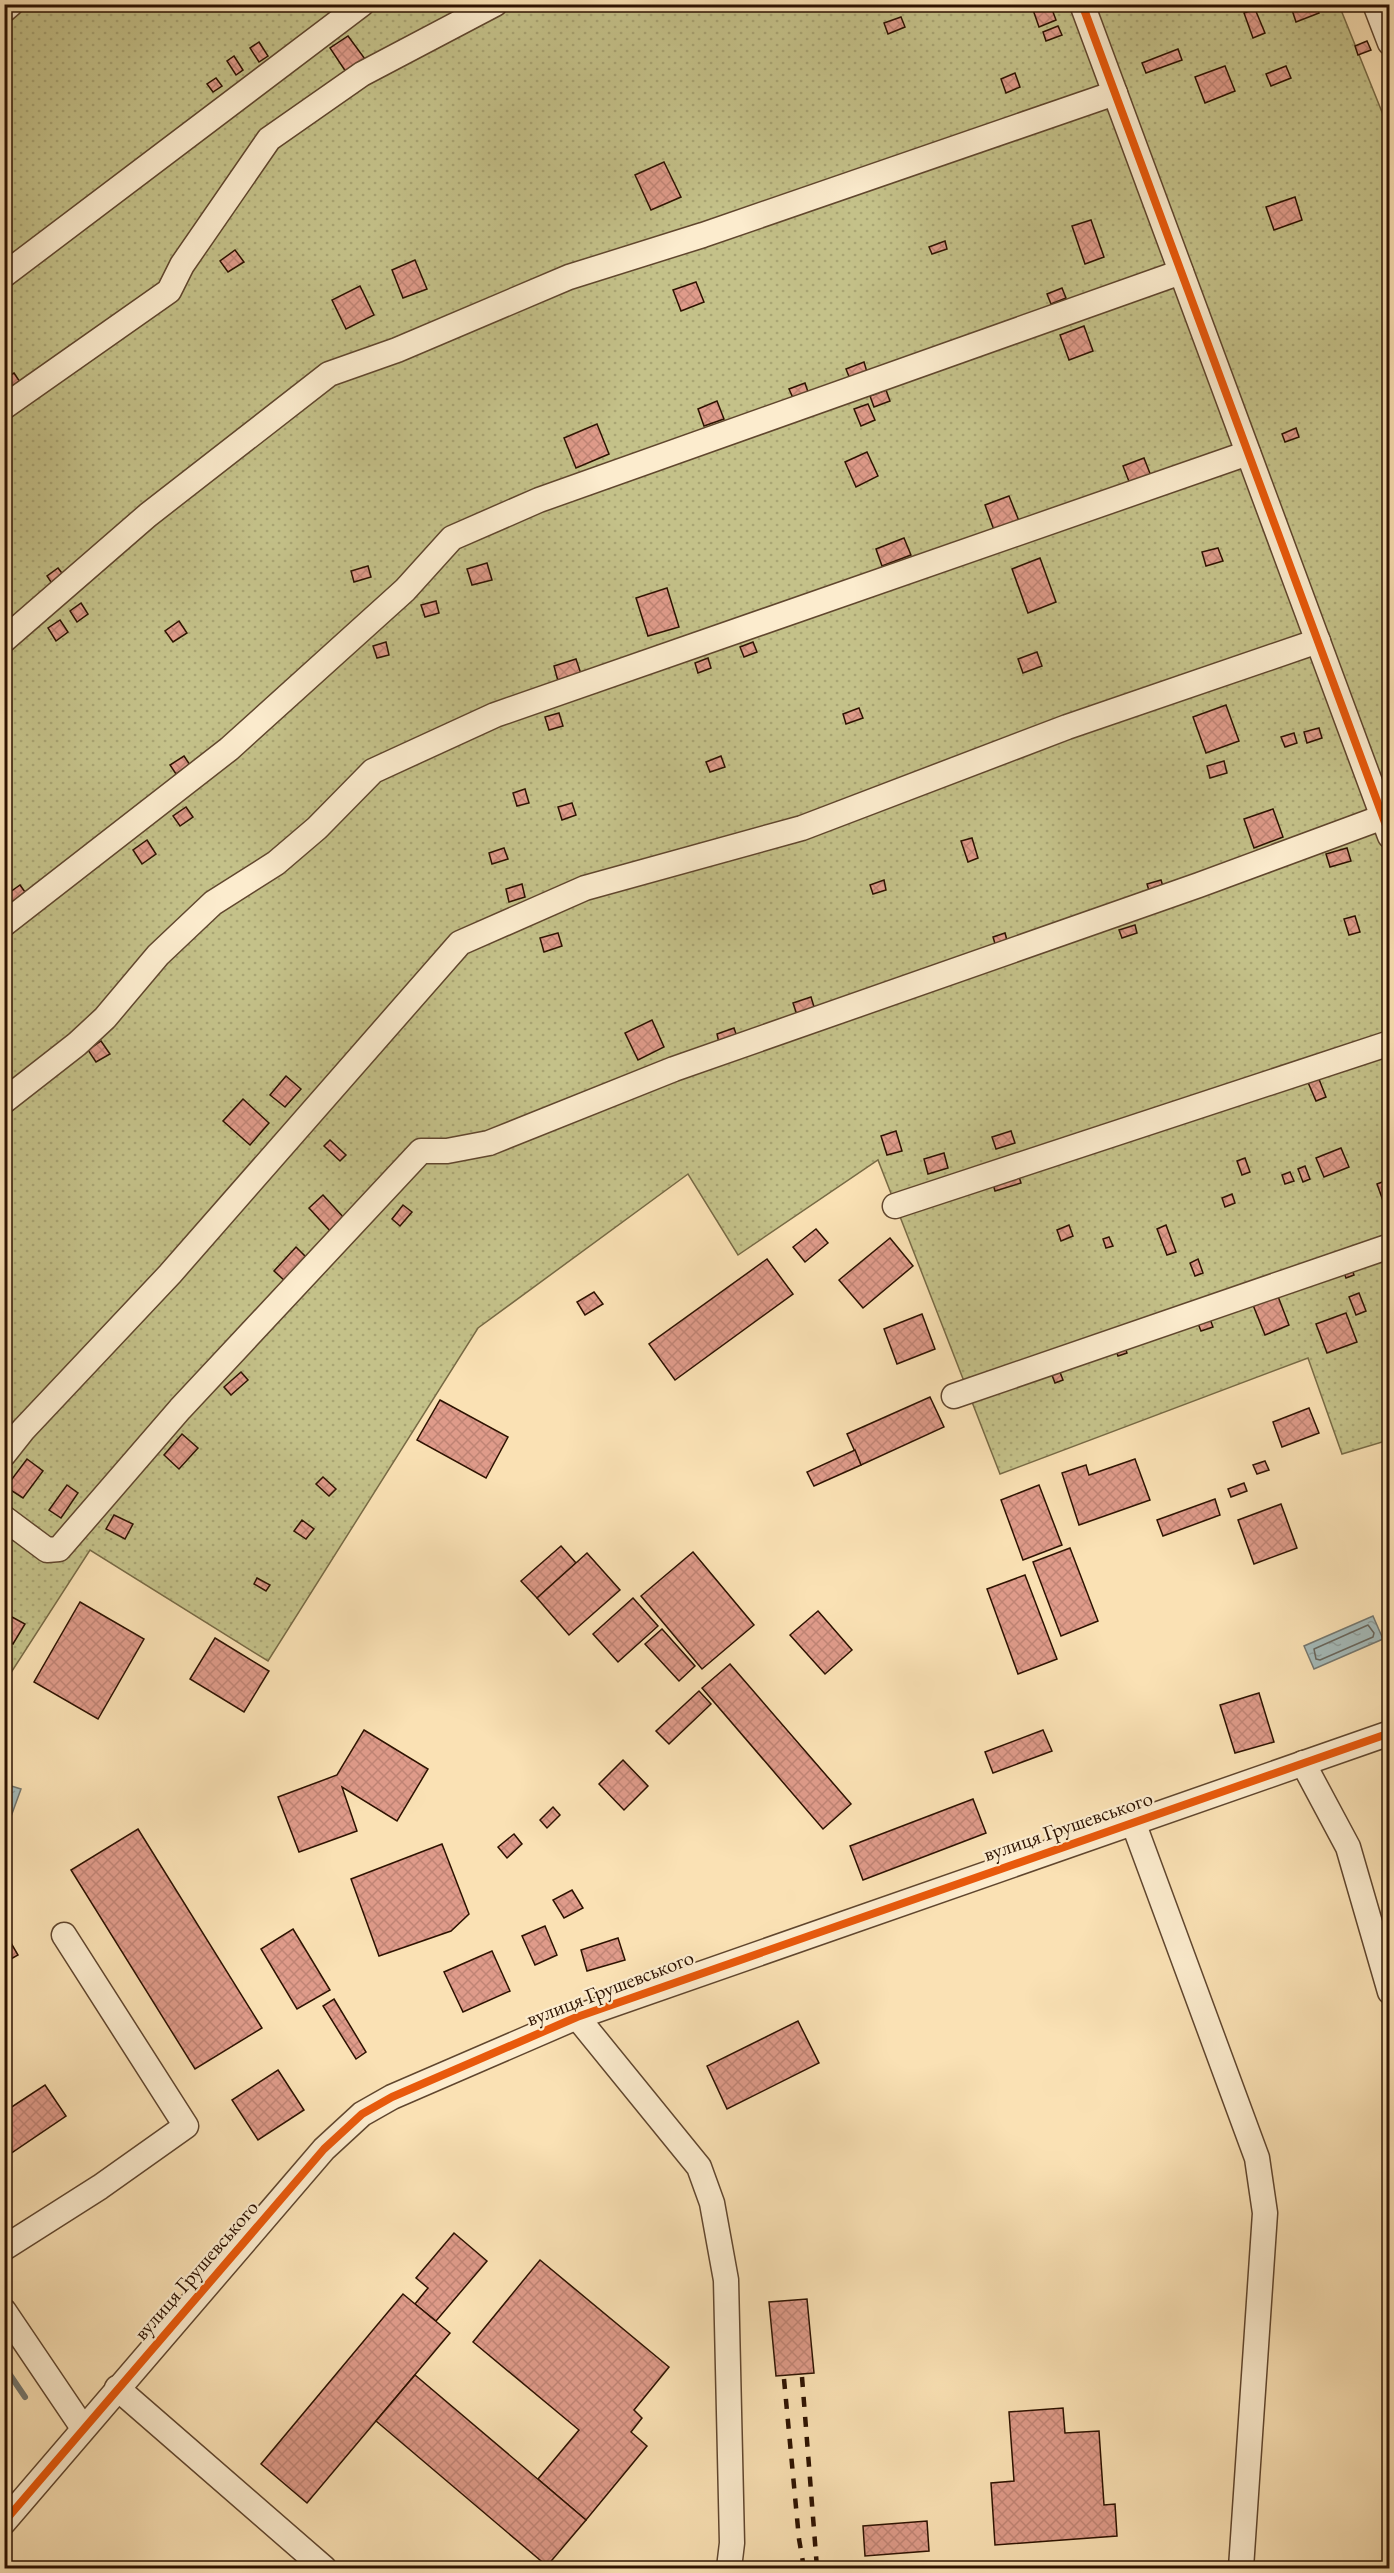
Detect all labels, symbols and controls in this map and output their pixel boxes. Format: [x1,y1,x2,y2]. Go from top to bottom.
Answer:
street label: вулиця Грушевського [980,1784,1156,1867]
street label: вулиця Грушевського [522,1943,697,2032]
street label: вулиця Грушевського [127,2194,264,2345]

